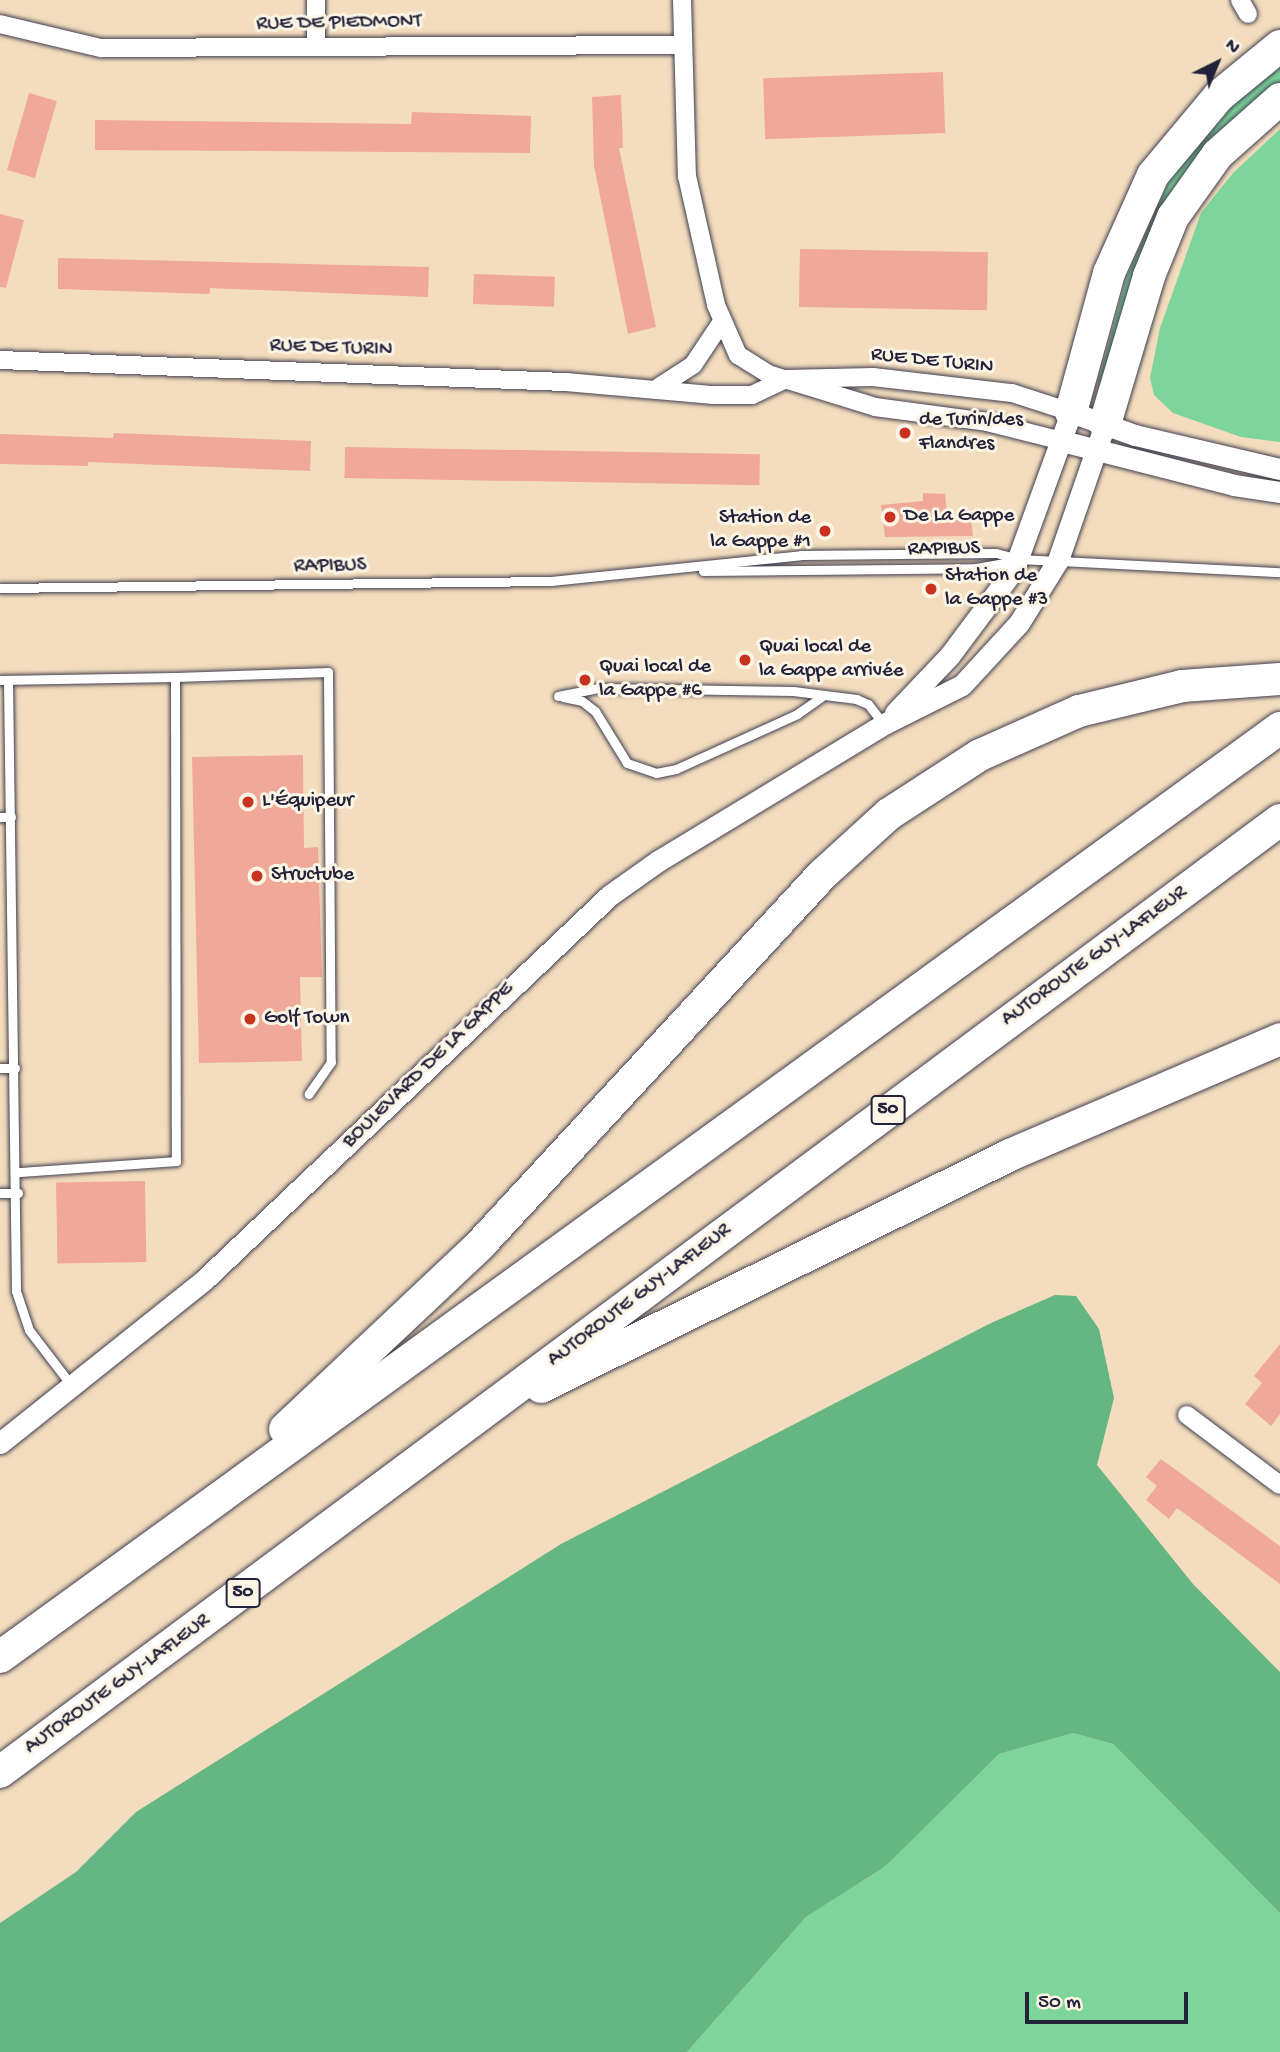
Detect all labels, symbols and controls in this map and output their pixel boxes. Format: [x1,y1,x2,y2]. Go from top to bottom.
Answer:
street label: RUE DE PIEDMONT [256,10,422,38]
north arrow [1182,28,1252,98]
text: N [1219,35,1244,60]
street label: RUE DE TURIN [269,334,393,364]
street label: RUE DE TURIN [870,343,994,381]
place label: de Turin/des Flandres [919,408,1023,458]
marker: de Turin/des Flandres [897,425,913,441]
place label: De La Gappe [904,504,1014,530]
place label: Station de la Gappe #1 [710,506,811,556]
marker: De La Gappe [882,509,898,525]
marker: Station de la Gappe #1 [817,523,833,539]
street label: RAPIBUS [907,537,981,563]
street label: RAPIBUS [293,554,367,580]
place label: Station de la Gappe #3 [945,564,1048,614]
marker: Station de la Gappe #3 [923,581,939,597]
place label: Quai local de la Gappe arrivée [759,635,904,685]
marker: Quai local de la Gappe arrivée [737,652,753,668]
place label: Quai local de la Gappe #6 [599,655,711,705]
marker: Quai local de la Gappe #6 [577,672,593,688]
place label: L'Équipeur [262,789,354,815]
marker: L'Équipeur [240,794,256,810]
place label: Structube [271,863,354,889]
marker: Structube [249,868,265,884]
street label: AUTOROUTE GUY-LAFLEUR [997,881,1193,1033]
street label: BOULEVARD DE LA GAPPE [338,978,520,1154]
place label: Golf Town [264,1006,349,1032]
marker: Golf Town [242,1011,258,1027]
road number: 50 [870,1094,906,1126]
street label: AUTOROUTE GUY-LAFLEUR [543,1219,737,1373]
road number: 50 [226,1578,260,1609]
street label: AUTOROUTE GUY-LAFLEUR [20,1609,216,1761]
scale bar [1028,1979,1191,2023]
text: 50 m [1038,1991,1081,2016]

